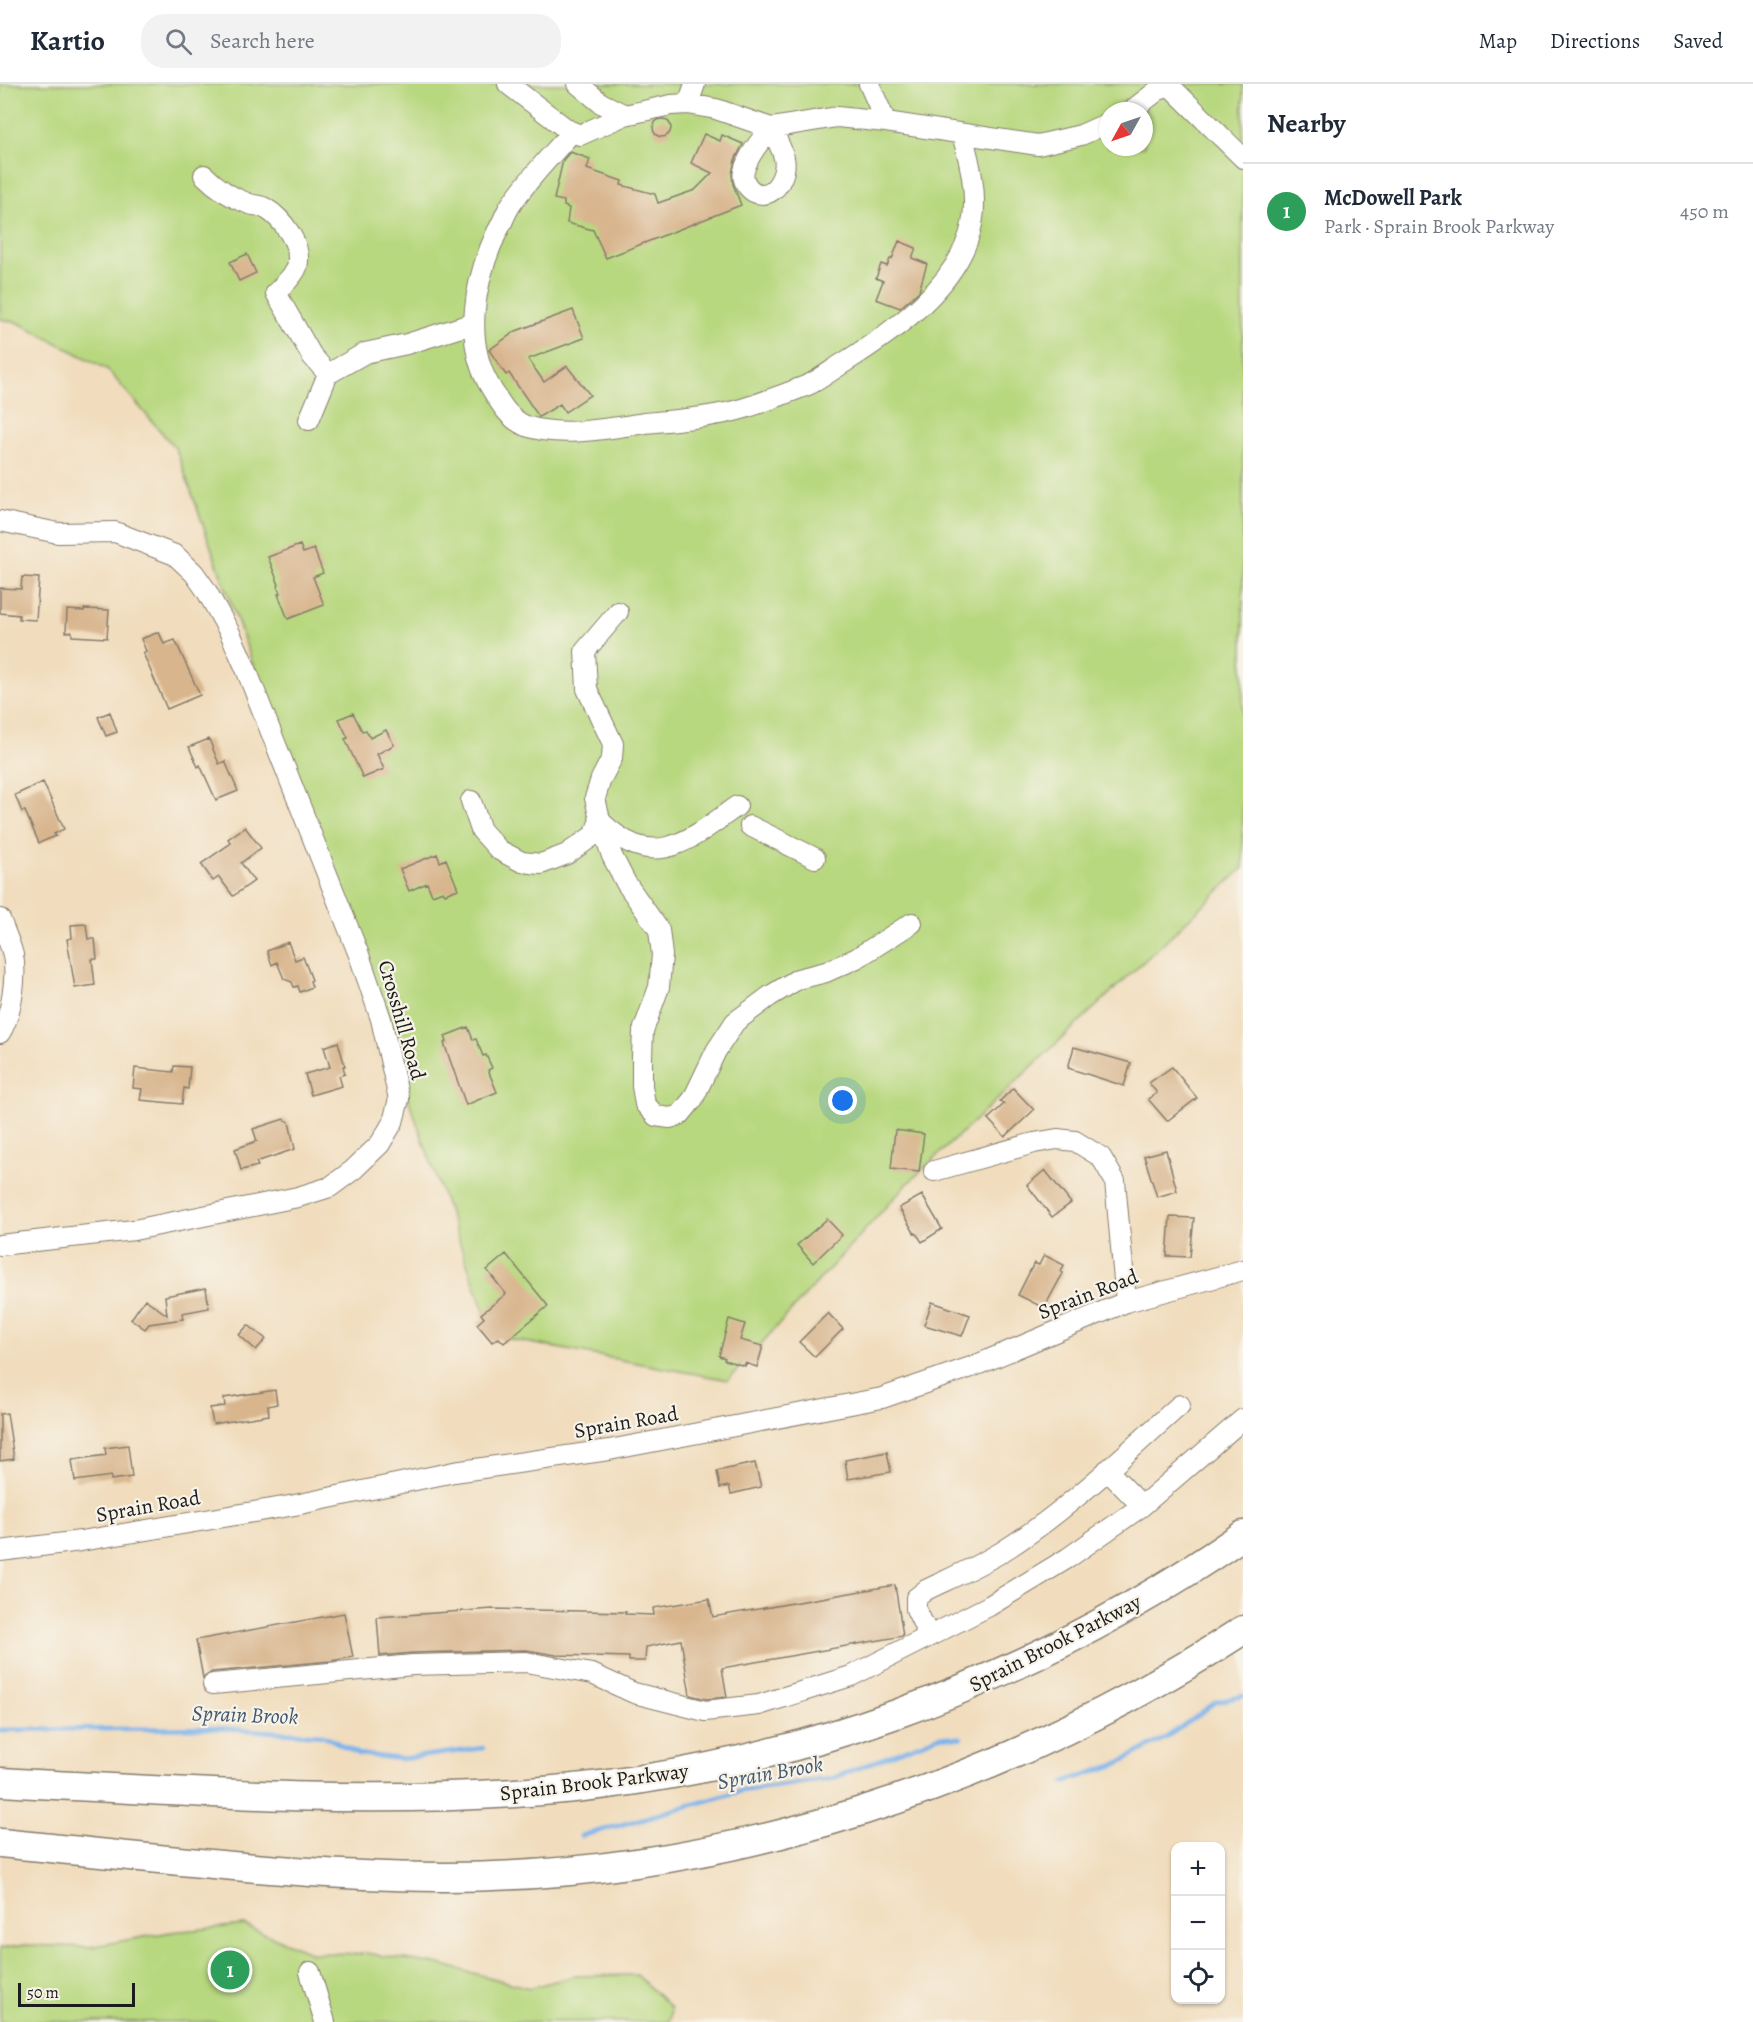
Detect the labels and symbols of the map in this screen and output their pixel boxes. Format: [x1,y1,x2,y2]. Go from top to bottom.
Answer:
north arrow [1099,102,1153,156]
street label: Crosshill Road [372,957,433,1084]
your location [828,1086,857,1115]
street label: Sprain Road [1034,1262,1143,1326]
street label: Sprain Road [572,1399,681,1445]
street label: Sprain Road [94,1483,203,1529]
street label: Sprain Brook Parkway [964,1587,1146,1699]
water label: Sprain Brook [191,1698,299,1732]
water label: Sprain Brook [715,1749,826,1797]
street label: Sprain Brook Parkway [498,1756,690,1807]
pin: 1 [210,1948,250,1992]
scale bar [18,1980,135,2008]

